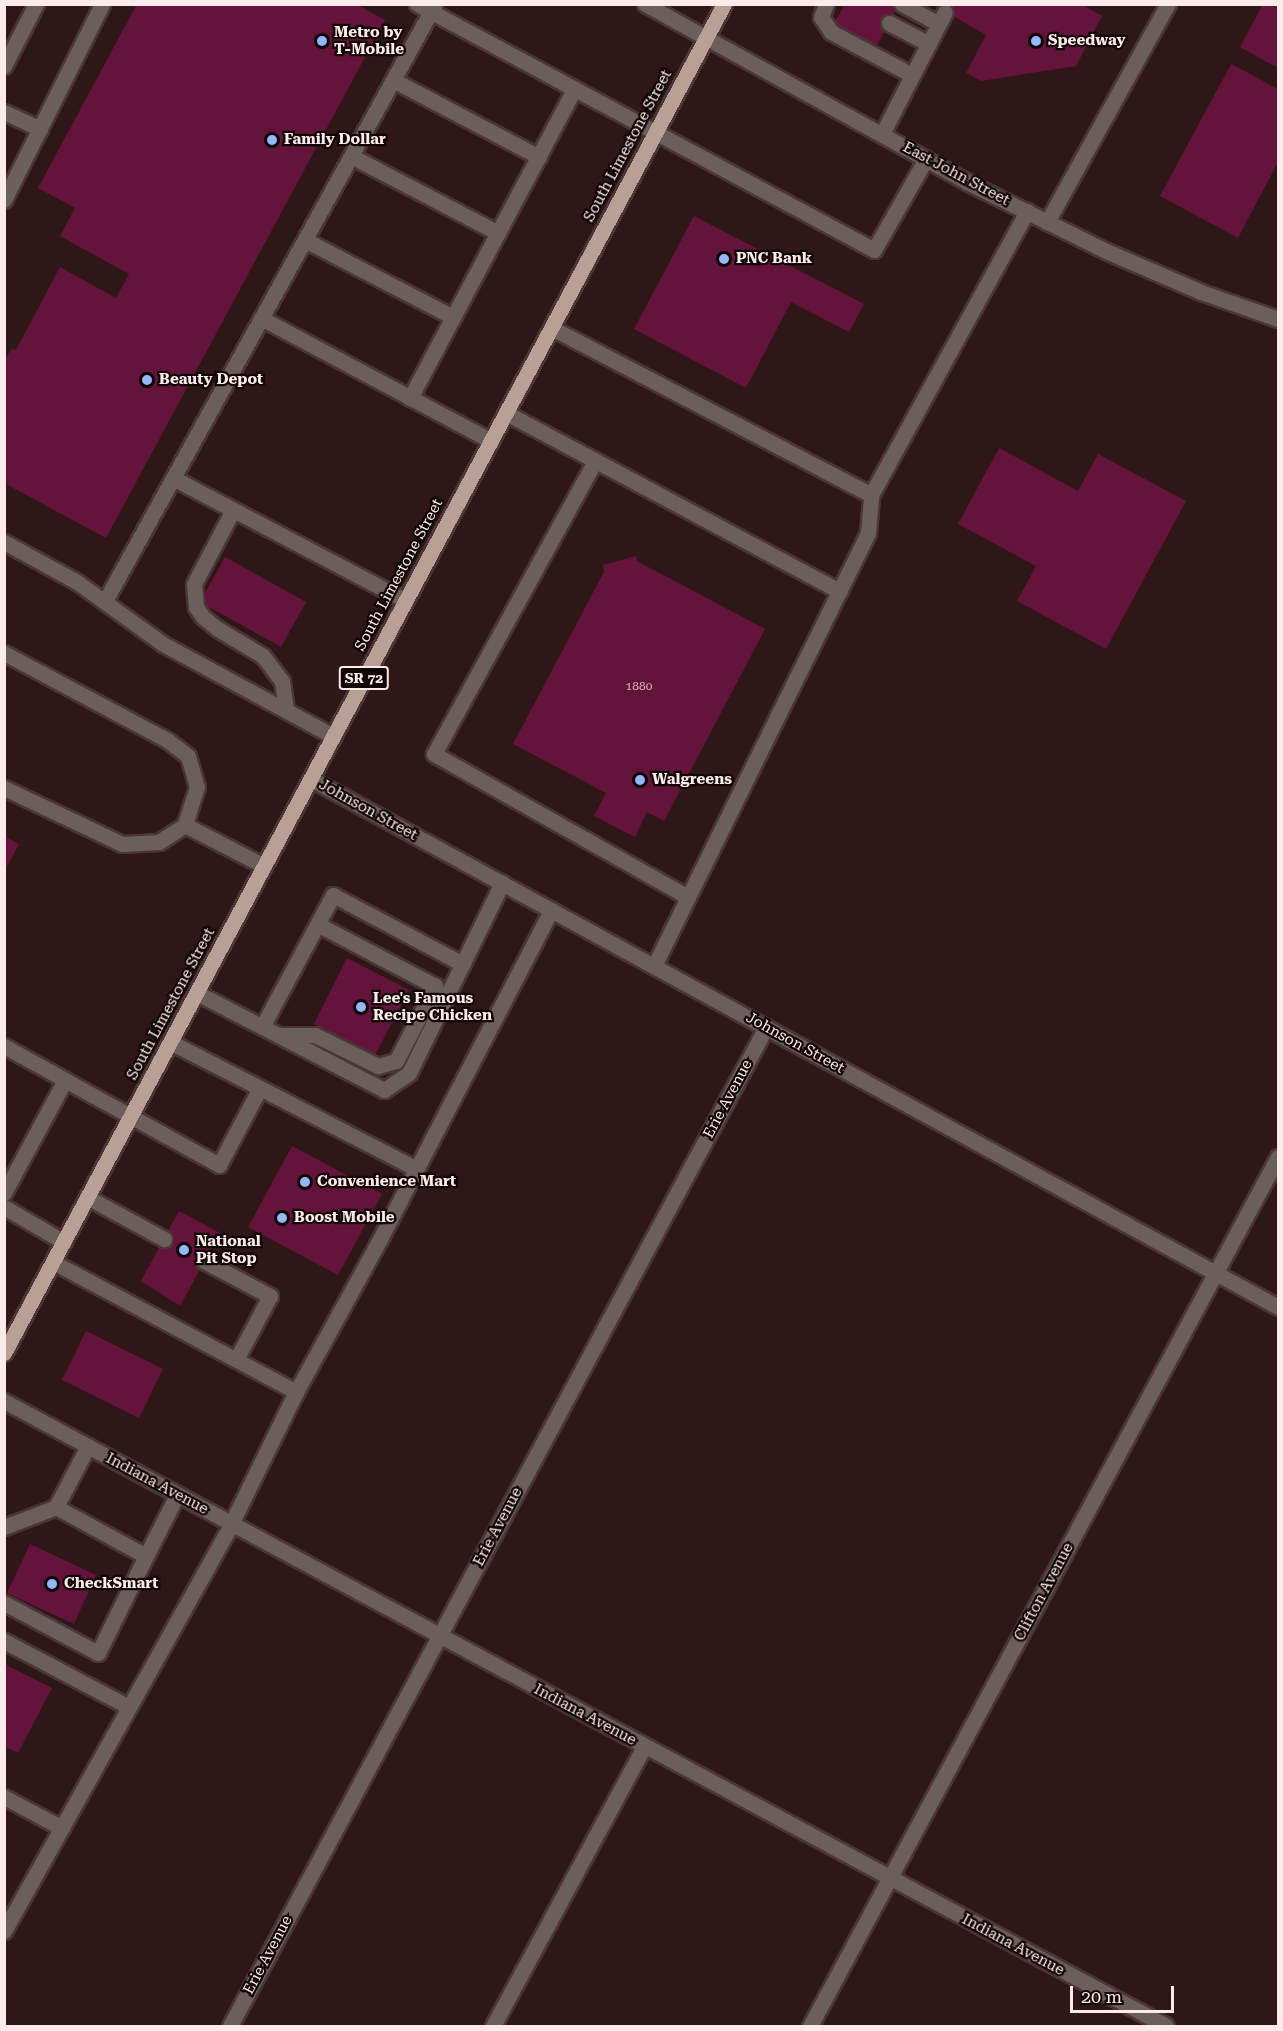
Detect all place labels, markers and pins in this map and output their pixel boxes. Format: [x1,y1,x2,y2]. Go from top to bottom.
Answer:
place label: Metro by T-Mobile [334,23,404,58]
place label: Speedway [1048,32,1125,50]
marker: Metro by T-Mobile [315,34,329,48]
marker: Speedway [1029,34,1043,48]
place label: Family Dollar [284,131,386,149]
marker: Family Dollar [265,133,279,147]
place label: PNC Bank [736,250,812,268]
marker: PNC Bank [717,252,731,266]
place label: Beauty Depot [159,371,263,389]
marker: Beauty Depot [140,373,154,387]
place label: Walgreens [652,771,732,789]
marker: Walgreens [633,773,647,787]
place label: Lee's Famous Recipe Chicken [373,989,492,1024]
marker: Lee's Famous Recipe Chicken [354,1000,368,1014]
place label: Convenience Mart [317,1173,456,1191]
marker: Convenience Mart [298,1175,312,1189]
place label: Boost Mobile [294,1209,395,1227]
marker: Boost Mobile [275,1211,289,1225]
place label: National Pit Stop [196,1232,261,1267]
marker: National Pit Stop [177,1243,191,1257]
place label: CheckSmart [64,1575,158,1593]
marker: CheckSmart [45,1577,59,1591]

